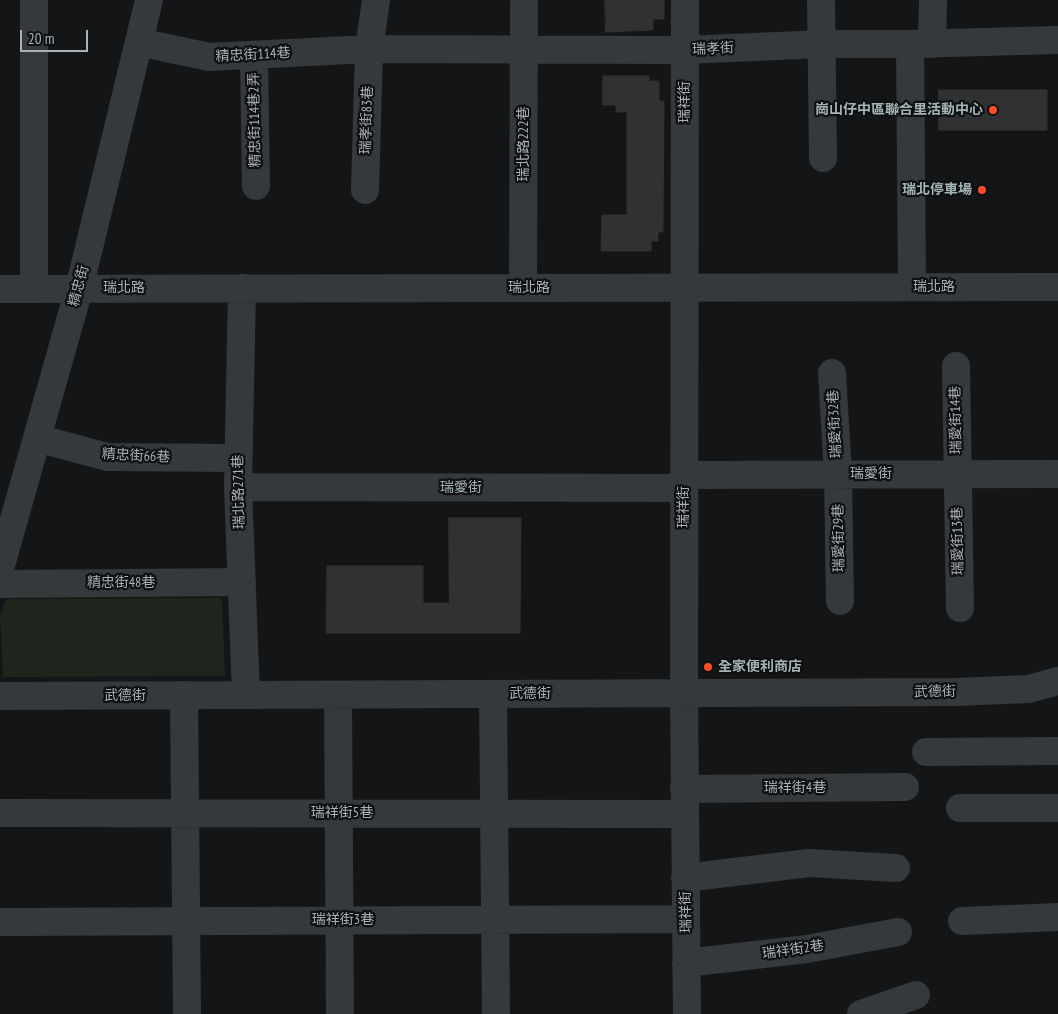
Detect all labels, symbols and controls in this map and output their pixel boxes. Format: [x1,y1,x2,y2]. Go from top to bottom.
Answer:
scale bar [22,20,90,52]
text: 20 m [28,29,54,48]
street label: 瑞孝街 [692,40,734,58]
street label: 精忠街114巷 [215,45,291,65]
street label: 精忠街114巷2弄 [246,72,264,168]
street label: 瑞祥街 [677,81,693,123]
street label: 瑞孝街83巷 [357,85,377,155]
place label: 崗山仔中區聯合里活動中心 [815,102,983,118]
marker: 崗山仔中區聯合里活動中心 [987,104,999,116]
street label: 瑞北路222巷 [516,107,532,181]
place label: 瑞北停車場 [902,182,972,198]
marker: 瑞北停車場 [976,184,988,196]
street label: 精忠街 [65,264,93,308]
street label: 瑞北路 [913,279,955,295]
street label: 瑞北路 [103,280,145,296]
street label: 瑞北路 [508,280,550,296]
street label: 瑞愛街14巷 [947,386,965,454]
street label: 瑞愛街32巷 [825,389,845,459]
street label: 精忠街66巷 [101,446,171,466]
street label: 瑞北路271巷 [230,454,248,530]
street label: 瑞愛街 [850,466,892,482]
street label: 瑞愛街 [440,480,482,496]
street label: 瑞祥街 [676,486,692,528]
street label: 瑞愛街29巷 [830,504,848,572]
street label: 瑞愛街13巷 [949,507,967,575]
street label: 精忠街48巷 [87,575,155,591]
place label: 全家便利商店 [718,659,802,675]
marker: 全家便利商店 [702,661,714,673]
street label: 武德街 [914,683,956,701]
street label: 武德街 [509,686,551,702]
street label: 武德街 [104,688,146,704]
street label: 瑞祥街4巷 [764,780,826,796]
street label: 瑞祥街5巷 [311,805,373,821]
street label: 瑞祥街 [677,891,695,933]
street label: 瑞祥街3巷 [312,912,374,928]
street label: 瑞祥街2巷 [761,937,825,963]

